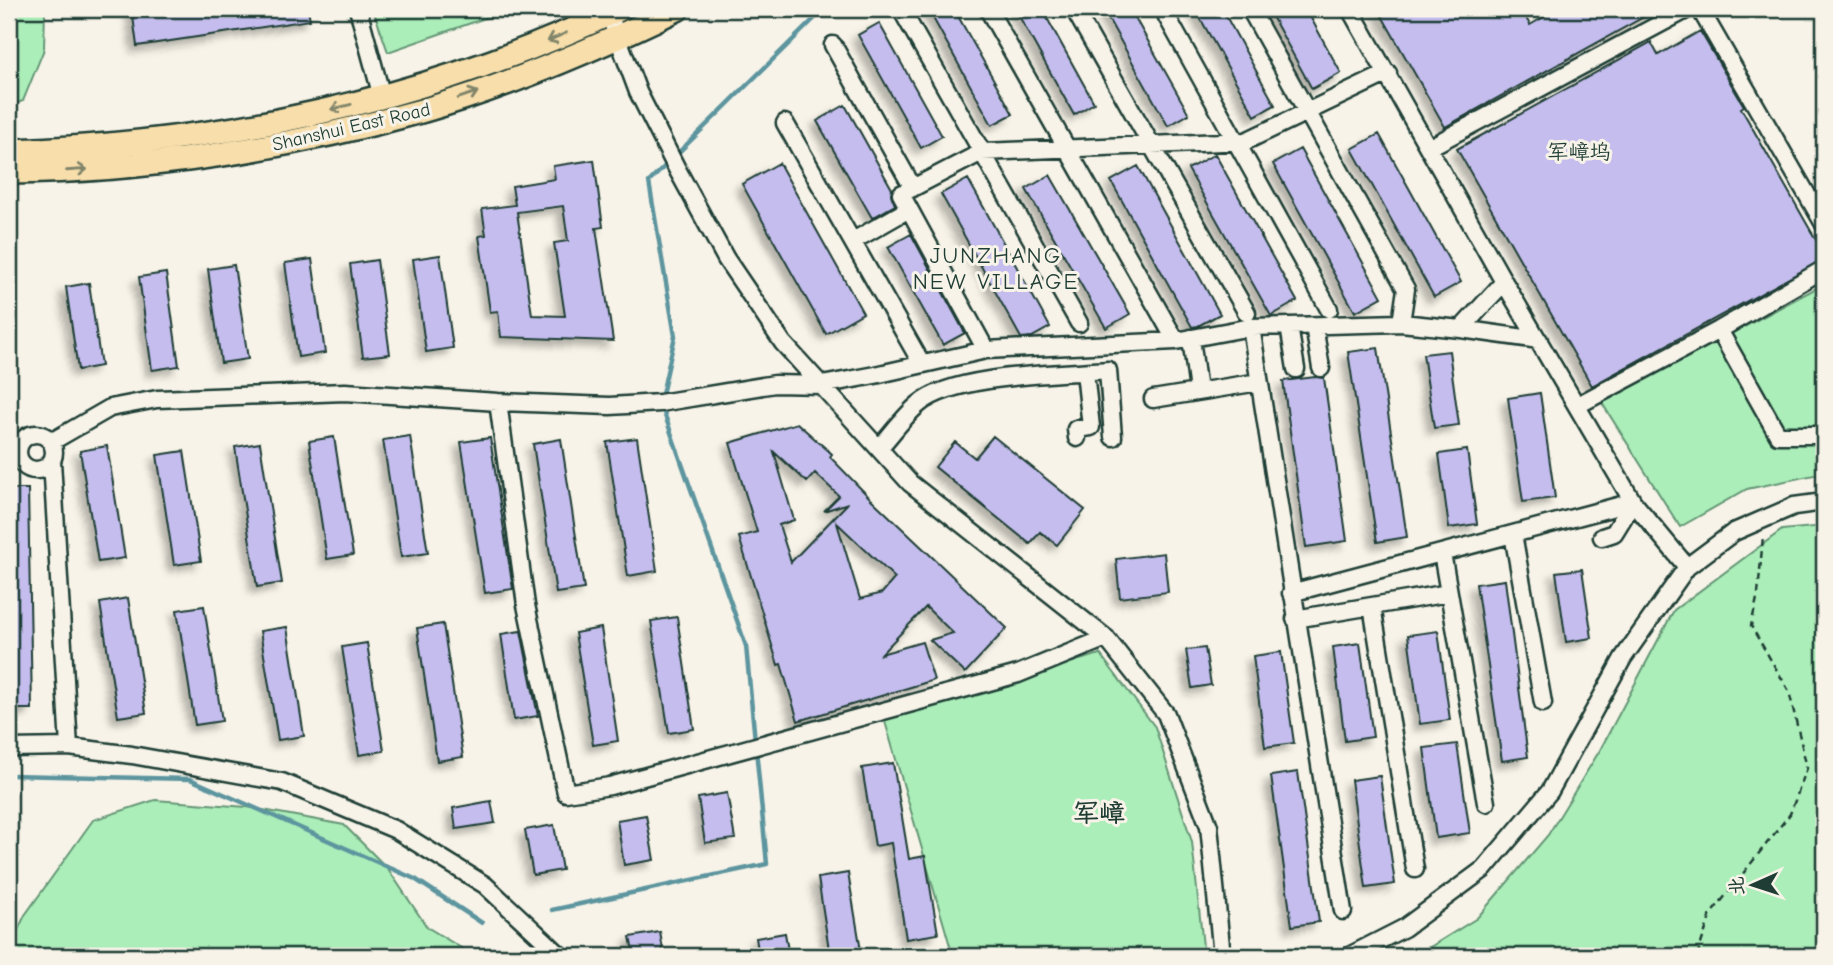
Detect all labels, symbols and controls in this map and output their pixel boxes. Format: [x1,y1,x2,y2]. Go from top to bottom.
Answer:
one-way arrow [547,31,568,44]
one-way arrow [456,88,478,100]
street label: Shanshui East Road [270,98,432,156]
one-way arrow [330,101,353,114]
district label: 军嶂坞 [1548,140,1611,164]
one-way arrow [65,163,88,176]
district label: JUNZHANG NEW VILLAGE [913,242,1079,295]
district label: 军嶂 [1073,799,1125,829]
north arrow [1717,850,1787,920]
text: 北 [1726,876,1749,896]

